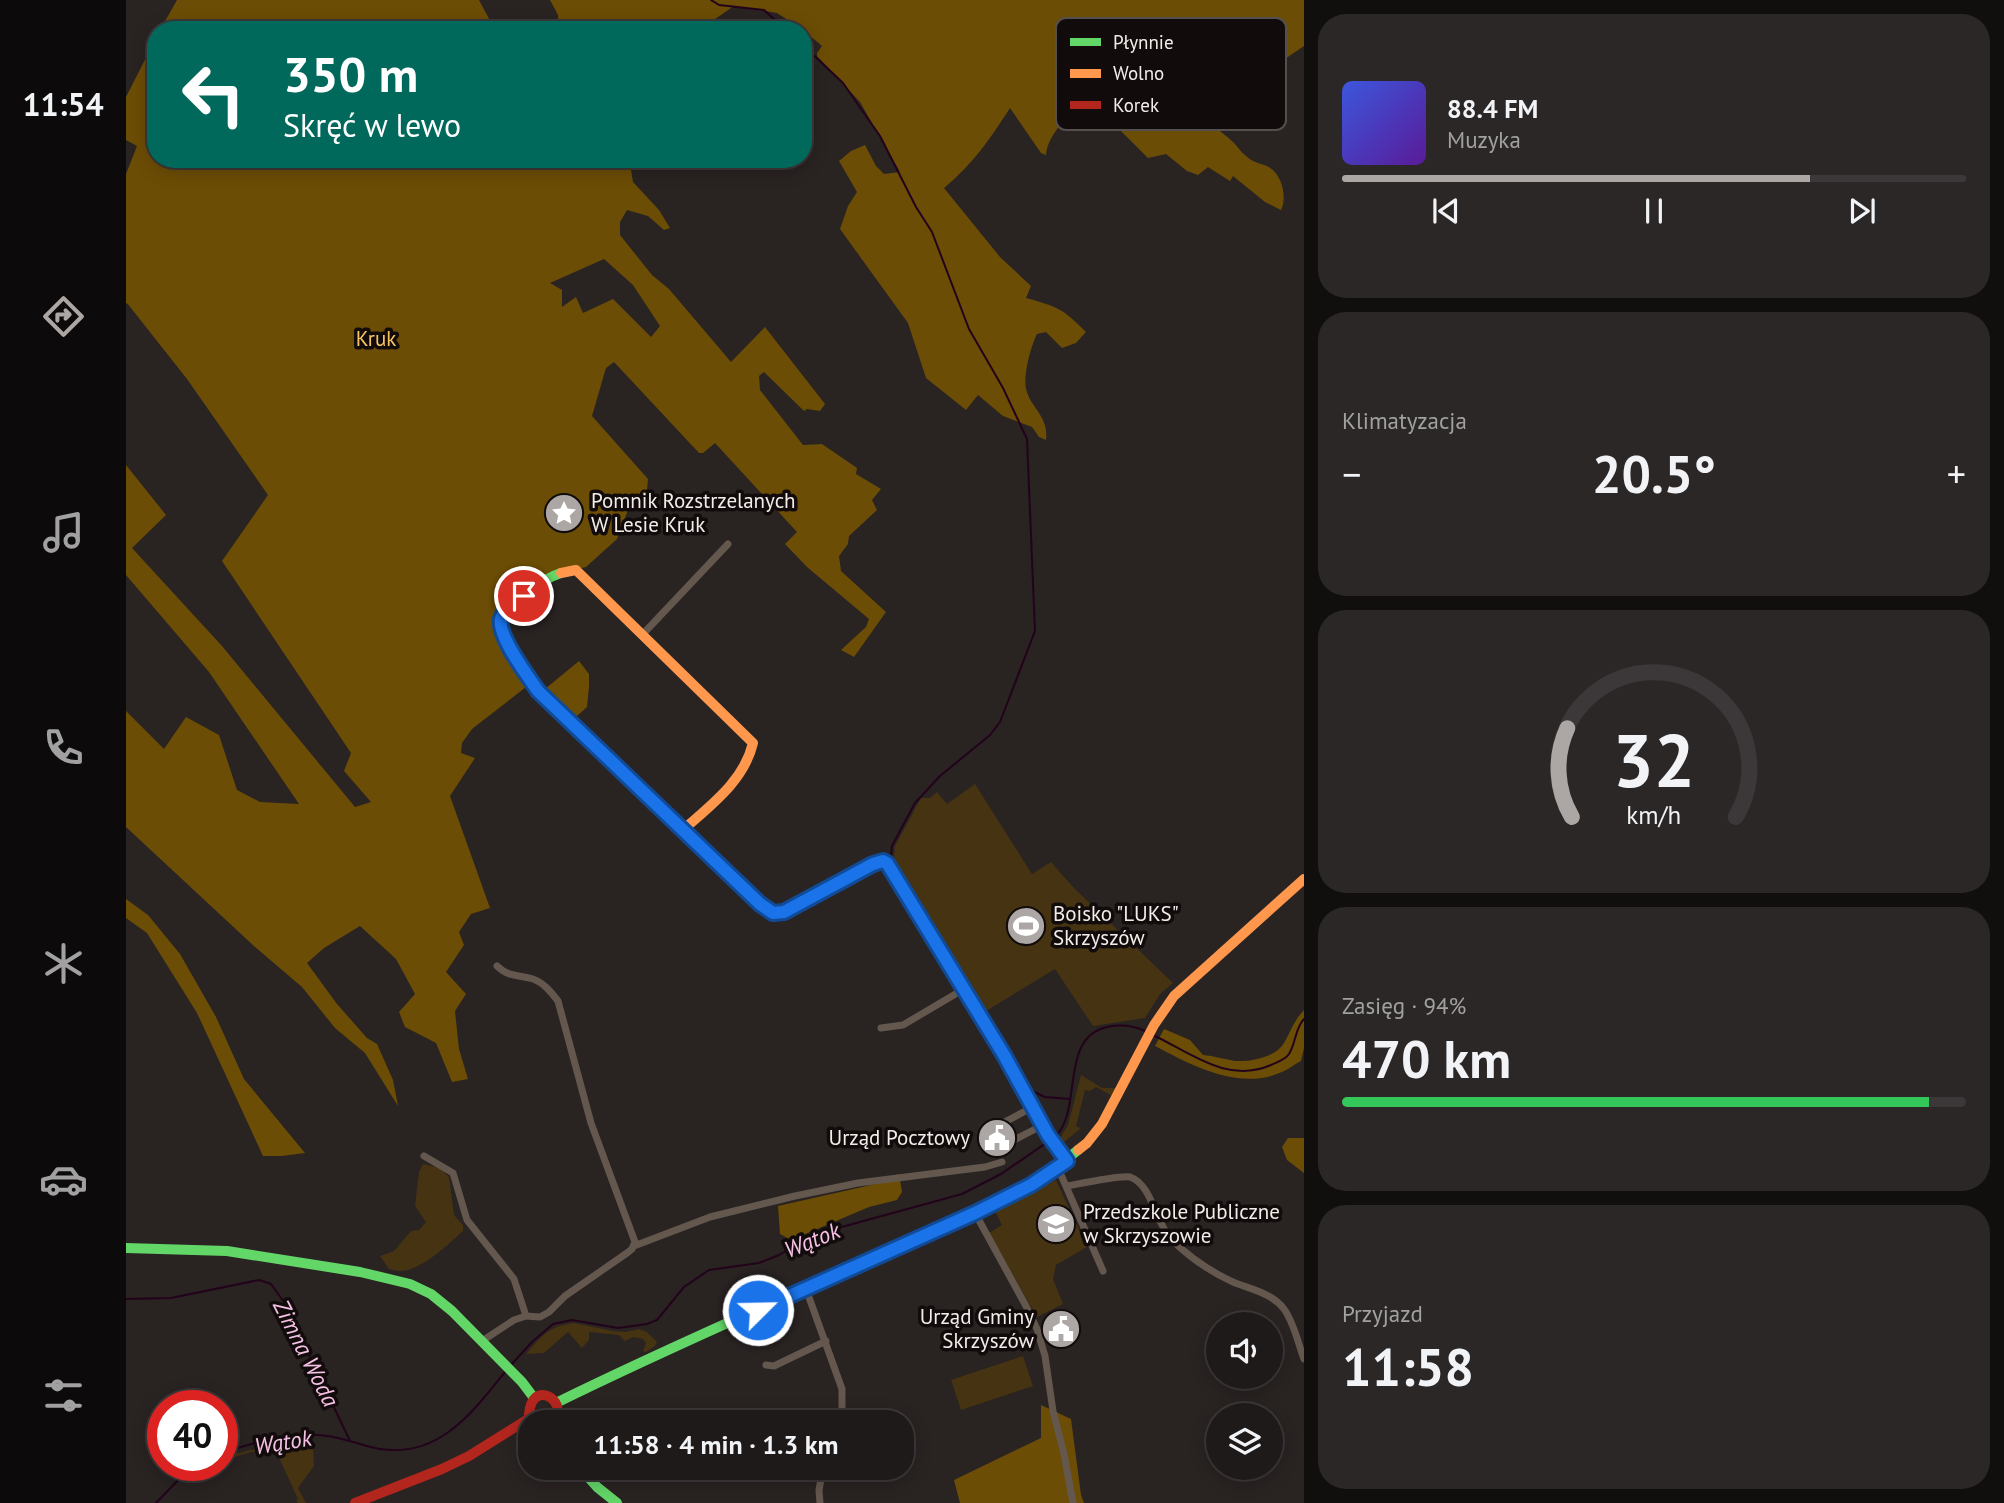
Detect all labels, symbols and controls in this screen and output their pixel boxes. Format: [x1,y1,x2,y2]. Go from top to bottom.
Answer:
legend [1056,18,1286,130]
text: Płynnie [1113,30,1174,54]
text: 350 m [283,42,418,106]
icon: left [168,49,259,140]
text: Wolno [1113,61,1164,85]
text: 11:54 [22,83,104,125]
text: 88.4 FM [1447,92,1538,125]
text: Korek [1113,93,1159,117]
text: Skręć w lewo [283,104,461,146]
text: Muzyka [1447,125,1521,154]
icon: previous [1427,192,1465,230]
icon: pause [1635,192,1673,230]
icon: next [1843,192,1881,230]
icon: directions [39,292,88,341]
park label: Kruk [356,325,396,352]
text: Klimatyzacja [1342,406,1467,435]
text: 20.5° [1592,440,1716,507]
text: − [1342,449,1361,498]
text: + [1947,449,1966,498]
place label: Pomnik Rozstrzelanych W Lesie Kruk [591,487,796,538]
place icon: Pomnik Rozstrzelanych W Lesie Kruk [543,492,585,534]
icon: music [39,508,88,557]
pin [494,566,554,626]
icon: arrive [505,577,543,615]
text: 32 [1613,714,1695,808]
icon: phone [39,723,88,772]
text: km/h [1627,799,1681,831]
place label: Boisko "LUKS" Skrzyszów [1053,900,1179,951]
sports icon: Boisko "LUKS" Skrzyszów [1005,905,1047,947]
icon: climate [39,939,88,988]
text: Zasięg · 94% [1342,991,1466,1020]
text: 470 km [1342,1025,1511,1092]
public building icon: Urząd Pocztowy [976,1117,1018,1159]
place label: Urząd Pocztowy [828,1124,970,1151]
icon: car [39,1155,88,1204]
place label: Przedszkole Publiczne w Skrzyszowie [1083,1198,1280,1249]
school or university icon: Przedszkole Publiczne w Skrzyszowie [1035,1203,1077,1245]
water label: Wątok [780,1215,846,1264]
position arrow [721,1273,795,1347]
water label: Zimna Woda [267,1294,346,1411]
text: Przyjazd [1342,1299,1423,1328]
place label: Urząd Gminy Skrzyszów [920,1303,1035,1354]
public building icon: Urząd Gminy Skrzyszów [1040,1308,1082,1350]
map controls [1206,1312,1283,1480]
button: sound [1206,1312,1283,1389]
text: 11:58 [1342,1333,1474,1400]
icon: filters [39,1371,88,1420]
speed limit sign: 40 [147,1390,238,1481]
button: layers [1206,1403,1283,1480]
water label: Wątok [252,1422,315,1460]
text: 11:58 · 4 min · 1.3 km [594,1428,839,1461]

